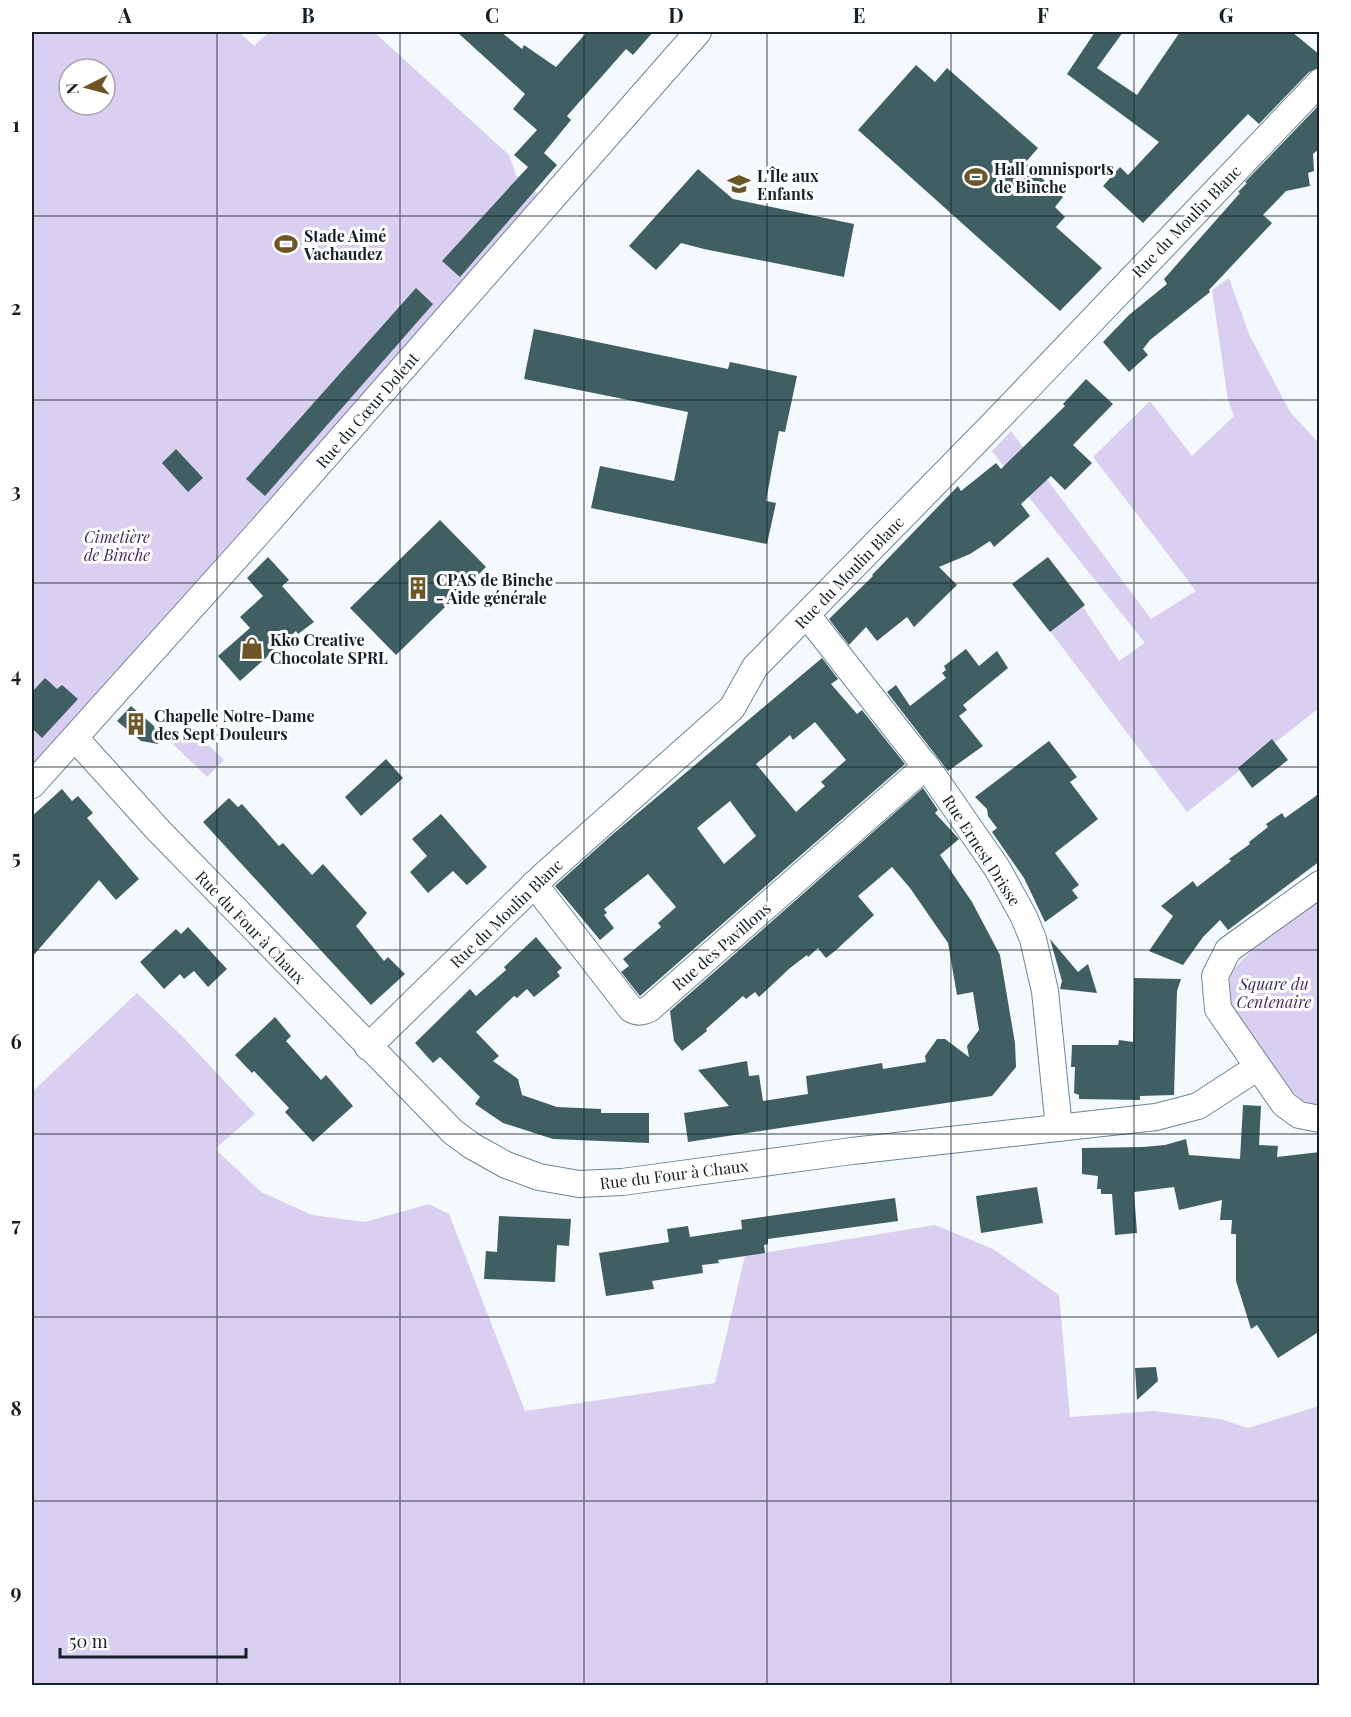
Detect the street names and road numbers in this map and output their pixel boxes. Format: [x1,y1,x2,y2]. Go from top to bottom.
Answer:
street label: Rue du Moulin Blanc [1127,160,1245,282]
street label: Rue du Cœur Dolent [311,348,423,472]
street label: Rue du Moulin Blanc [790,511,908,633]
street label: Rue Ernest Drisse [938,790,1026,910]
street label: Rue du Moulin Blanc [445,854,567,972]
street label: Rue du Four à Chaux [191,866,311,989]
street label: Rue des Pavillons [667,897,775,995]
street label: Rue du Four à Chaux [598,1154,750,1194]

